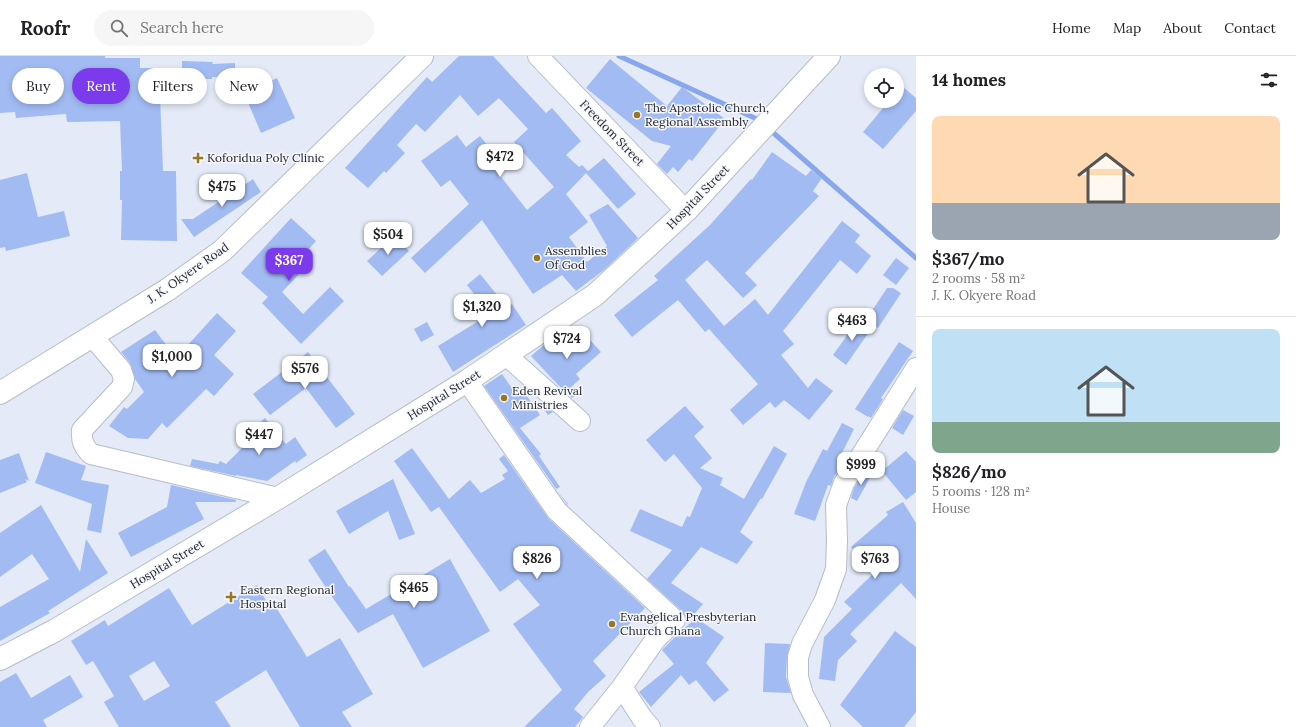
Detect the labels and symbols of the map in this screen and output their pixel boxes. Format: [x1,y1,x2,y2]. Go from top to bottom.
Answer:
street label: Freedom Street [577,96,648,169]
place label: The Apostolic Church, Regional Assembly [645,100,769,129]
marker: The Apostolic Church, Regional Assembly [632,110,642,120]
pin: $472 [476,144,524,178]
place label: Koforidua Poly Clinic [207,150,324,165]
marker: Koforidua Poly Clinic [192,152,204,164]
street label: Hospital Street [663,161,732,232]
pin: $475 [198,174,246,208]
pin: $504 [364,222,412,256]
street label: J. K. Okyere Road [143,239,231,307]
place label: Assemblies Of God [544,243,607,272]
pin: $367 [265,248,313,282]
marker: Assemblies Of God [532,253,542,263]
pin: $1,320 [449,294,515,328]
pin: $463 [828,308,876,342]
pin: $724 [543,326,591,360]
pin: $1,000 [139,344,205,378]
pin: $576 [281,356,329,390]
street label: Hospital Street [404,366,483,423]
place label: Eden Revival Ministries [512,383,582,412]
marker: Eden Revival Ministries [499,393,509,403]
pin: $447 [235,422,283,456]
pin: $999 [837,452,885,486]
street label: Hospital Street [127,535,207,592]
pin: $826 [513,546,561,580]
pin: $763 [851,546,899,580]
pin: $465 [390,575,438,609]
place label: Eastern Regional Hospital [240,582,334,611]
marker: Eastern Regional Hospital [225,591,237,603]
place label: Evangelical Presbyterian Church Ghana [620,609,756,638]
marker: Evangelical Presbyterian Church Ghana [607,619,617,629]

